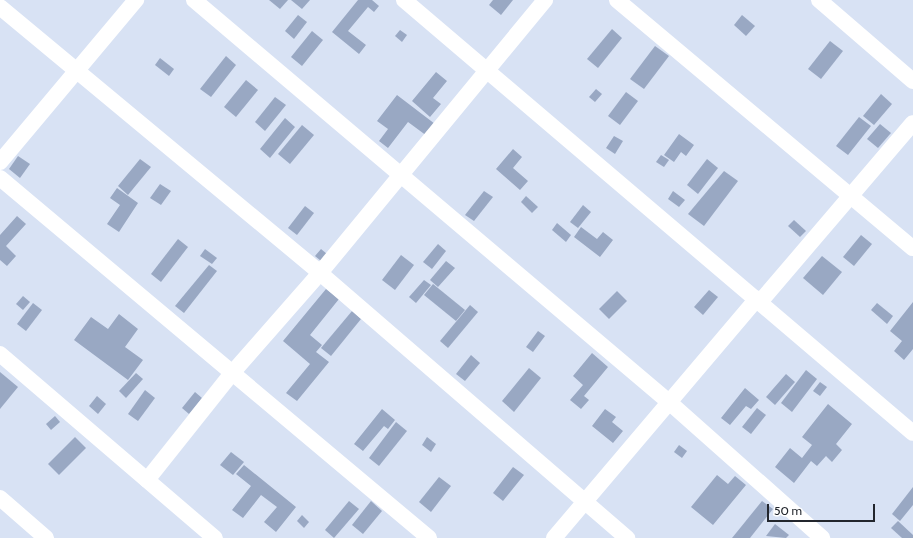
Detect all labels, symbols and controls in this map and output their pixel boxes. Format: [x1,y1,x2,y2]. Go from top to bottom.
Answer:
scale bar [769,496,877,522]
text: 50 m [774,503,802,518]

